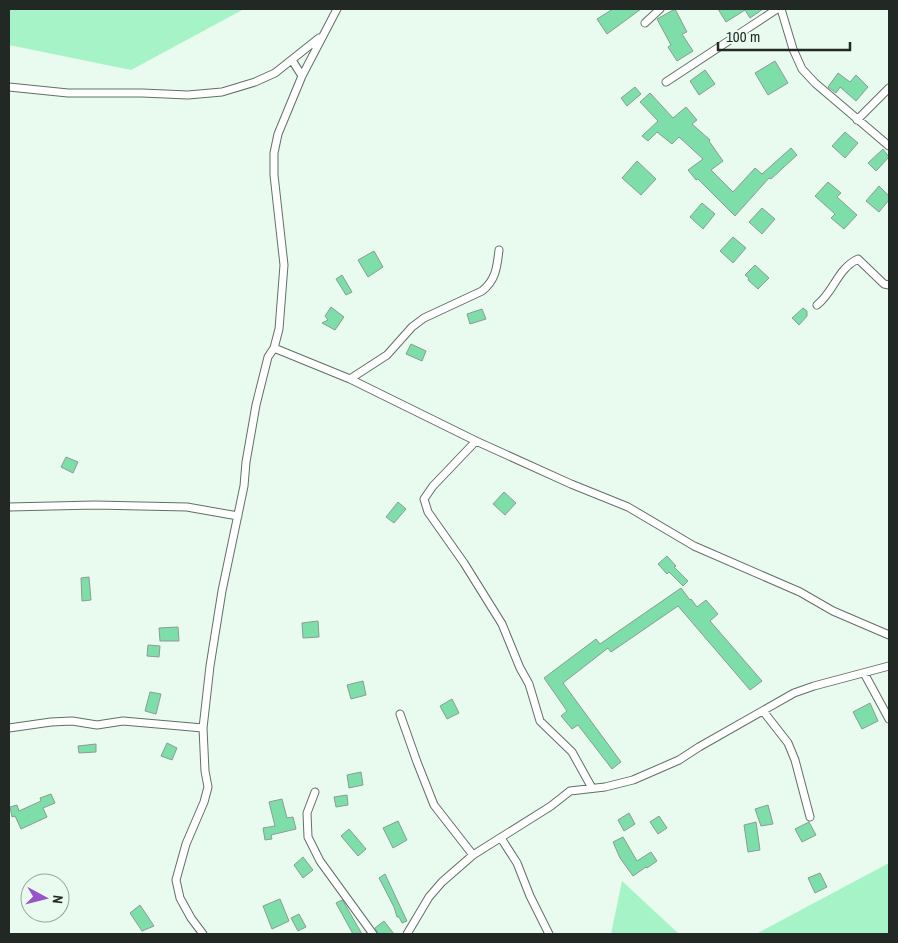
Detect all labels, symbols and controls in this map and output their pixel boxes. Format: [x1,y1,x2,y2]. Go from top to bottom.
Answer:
scale bar [718,20,850,52]
text: 100 m [726,26,760,47]
north arrow [20,873,70,923]
text: N [48,894,67,905]

